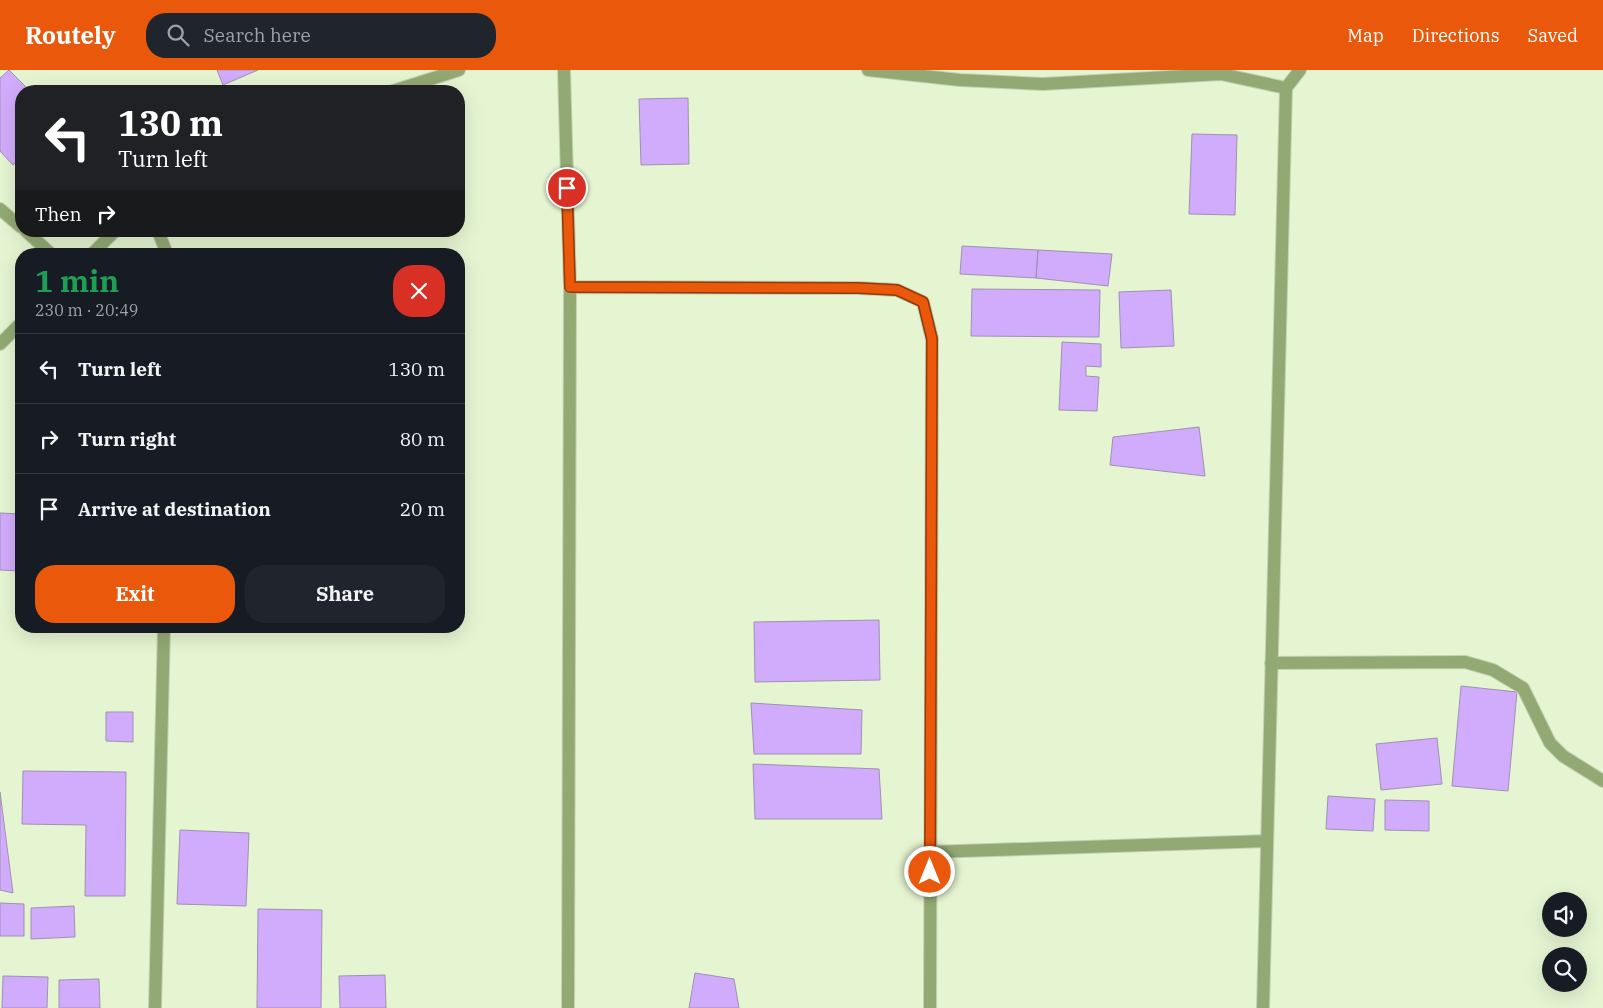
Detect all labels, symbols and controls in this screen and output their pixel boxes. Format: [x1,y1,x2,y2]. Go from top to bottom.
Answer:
search box [146,13,496,58]
text: Routely [25,19,116,51]
icon: search [164,21,192,49]
text: Search here [204,23,311,47]
text: Map [1347,24,1384,47]
text: Directions [1412,24,1500,47]
text: Saved [1528,24,1578,47]
text: 130 m [118,100,223,146]
icon: left [35,105,100,170]
text: Turn left [118,144,208,173]
pin [546,167,588,209]
icon: arrive [553,174,581,202]
icon: right [92,200,120,228]
text: Then [35,202,82,226]
text: 1 min [35,261,119,300]
button: close [393,265,445,317]
text: 230 m · 20:49 [35,300,138,320]
icon: left [35,355,63,383]
text: Turn left [78,357,161,381]
text: 130 m [388,357,445,381]
icon: right [35,425,63,453]
text: Turn right [78,427,176,451]
text: 80 m [400,427,445,451]
icon: arrive [35,495,63,523]
text: Arrive at destination [78,497,271,521]
text: 20 m [400,497,445,521]
button: Exit [35,565,235,623]
button: Share [245,565,445,623]
position arrow [903,845,955,897]
map controls [1542,892,1587,992]
button: sound [1542,892,1587,937]
button: search [1542,947,1587,992]

